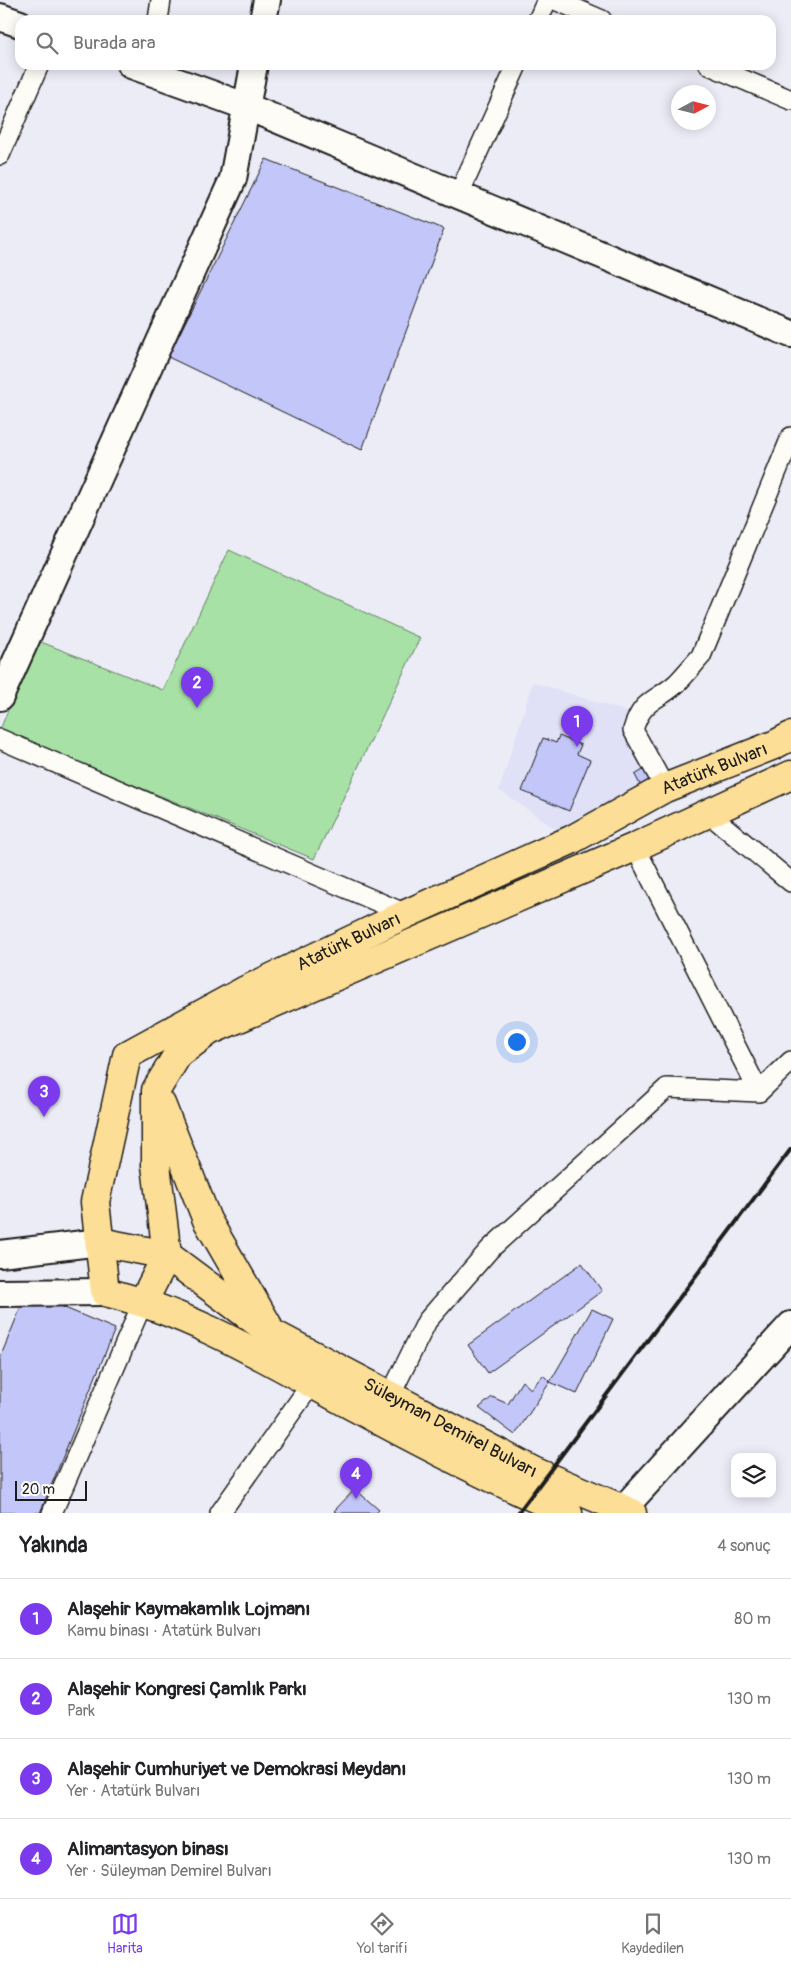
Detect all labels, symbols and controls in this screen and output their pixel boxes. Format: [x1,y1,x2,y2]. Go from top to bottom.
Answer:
search box [15,15,776,70]
icon: search [33,29,61,57]
text: Burada ara [73,31,156,55]
north arrow [671,85,716,130]
pin: 2 [181,667,213,708]
pin: 1 [561,706,593,747]
street label: Atatürk Bulvarı [658,737,771,800]
street label: Atatürk Bulvarı [293,907,404,976]
your location [504,1029,530,1055]
pin: 3 [28,1076,60,1117]
street label: Süleyman Demirel Bulvarı [360,1372,541,1483]
map controls [731,1453,776,1498]
button: layers [731,1453,776,1498]
pin: 4 [340,1458,372,1499]
scale bar [15,1478,88,1501]
text: 20 m [22,1481,55,1498]
text: Yakında [20,1532,87,1559]
text: 4 sonuç [717,1536,771,1556]
text: Alaşehir Kaymakamlık Lojmanı [67,1597,310,1621]
text: 1 [33,1609,39,1629]
text: 80 m [734,1609,771,1629]
text: Kamu binası · Atatürk Bulvarı [67,1621,261,1641]
text: Alaşehir Kongresi Çamlık Parkı [67,1677,307,1701]
text: 2 [32,1689,40,1709]
text: 130 m [727,1689,771,1709]
text: Park [67,1701,95,1721]
text: Alaşehir Cumhuriyet ve Demokrasi Meydanı [67,1757,406,1781]
text: 3 [32,1769,40,1789]
text: 130 m [727,1769,771,1789]
text: Yer · Atatürk Bulvarı [67,1781,200,1801]
text: Alimantasyon binası [67,1837,229,1861]
text: 4 [31,1849,41,1869]
text: 130 m [727,1849,771,1869]
text: Yer · Süleyman Demirel Bulvarı [67,1861,272,1881]
tab: Harita [107,1910,143,1957]
tab: Yol tarifi [357,1910,407,1957]
tab: Kaydedilen [621,1910,684,1957]

